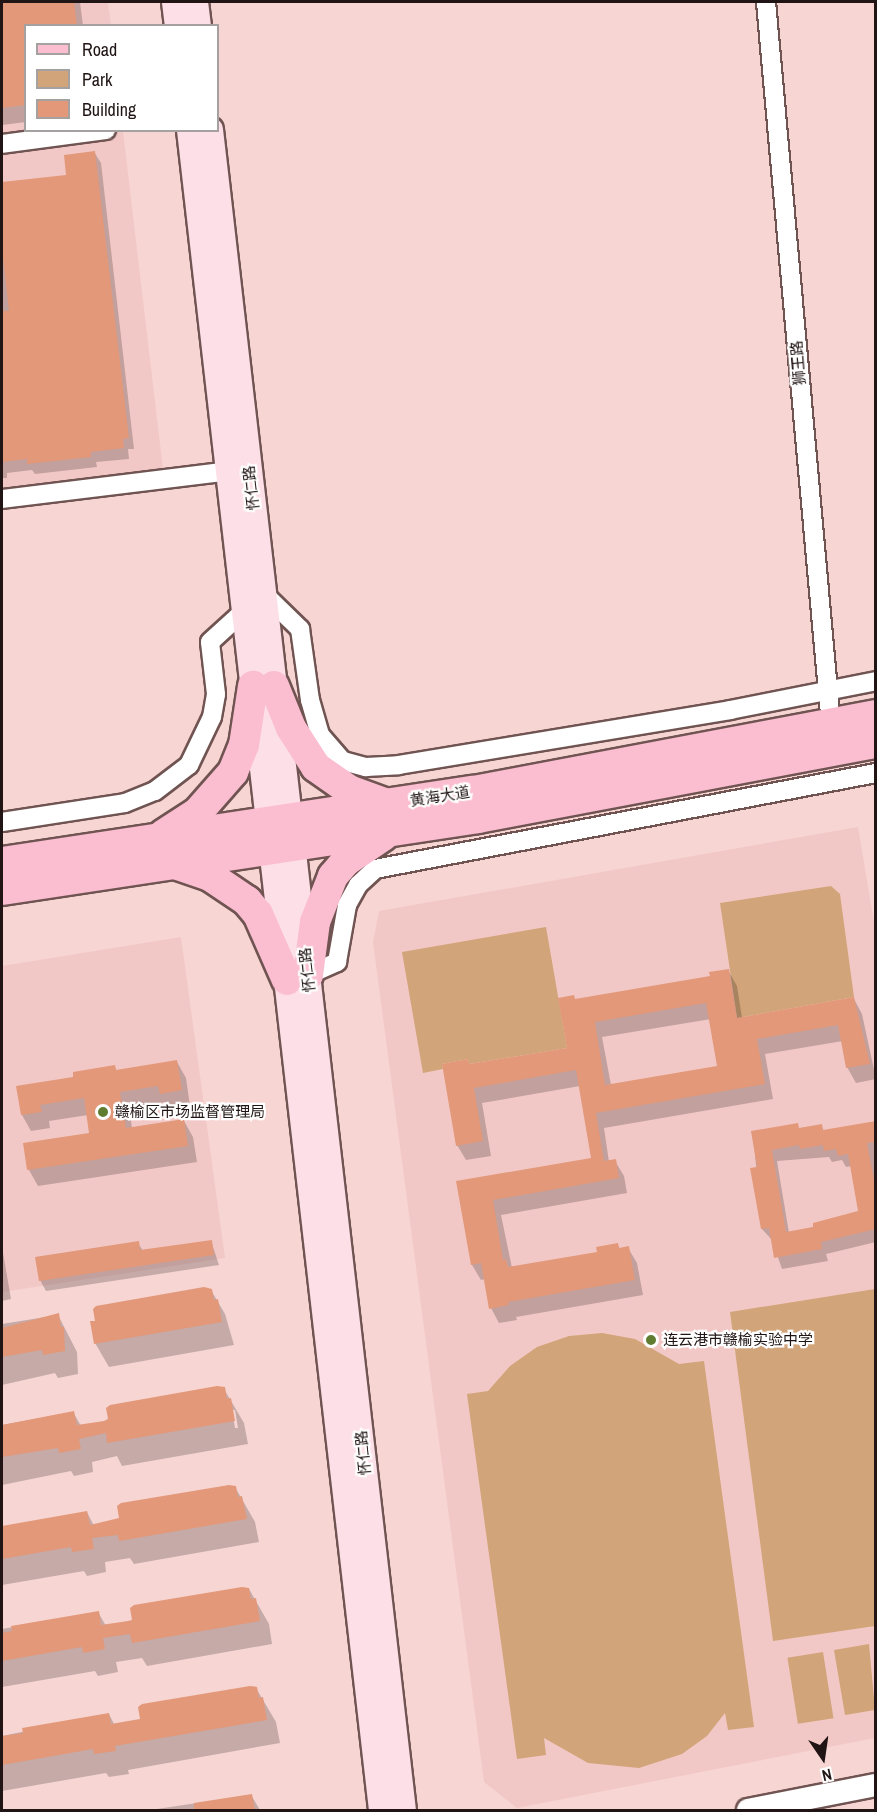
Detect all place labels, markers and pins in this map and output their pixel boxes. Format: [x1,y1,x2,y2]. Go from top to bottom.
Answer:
place label: 赣榆区市场监督管理局 [115,1103,265,1121]
marker: 赣榆区市场监督管理局 [96,1105,110,1119]
place label: 连云港市赣榆实验中学 [663,1331,813,1349]
marker: 连云港市赣榆实验中学 [644,1333,658,1347]

